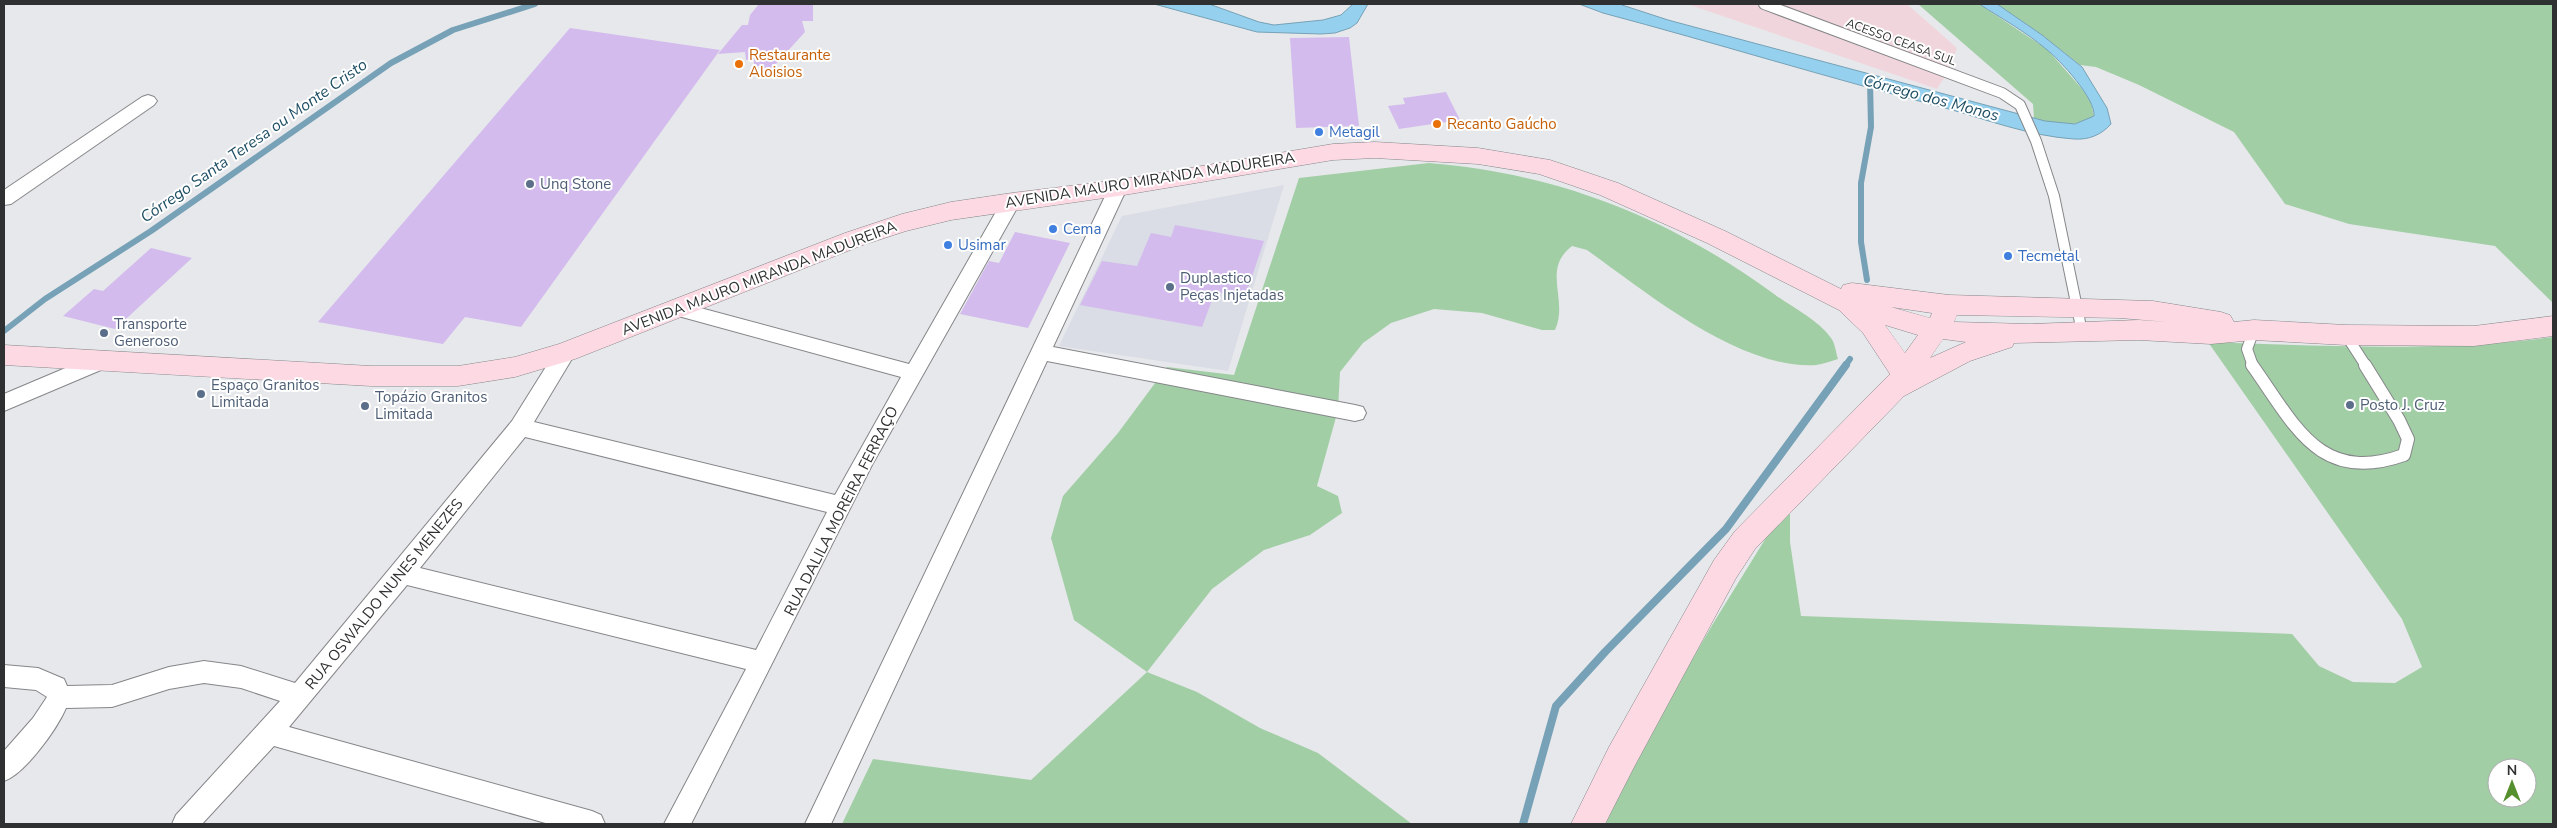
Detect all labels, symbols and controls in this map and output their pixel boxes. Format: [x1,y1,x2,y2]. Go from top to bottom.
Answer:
street label: ACESSO CEASA SUL [1844,15,1959,70]
place label: Restaurante Aloisios [749,45,831,82]
water label: Córrego Santa Teresa ou Monte Cristo [136,54,372,228]
marker: Restaurante Aloisios [733,58,745,70]
water label: Córrego dos Monos [1861,69,2002,127]
place label: Recanto Gaúcho [1447,114,1557,134]
marker: Recanto Gaúcho [1431,118,1443,130]
place label: Metagil [1329,122,1380,142]
marker: Metagil [1313,126,1325,138]
street label: AVENIDA MAURO MIRANDA MADUREIRA [1004,147,1296,213]
place label: Unq Stone [540,174,611,194]
marker: Unq Stone [524,178,536,190]
street label: AVENIDA MAURO MIRANDA MADUREIRA [618,216,900,340]
place label: Cema [1063,219,1101,239]
marker: Cema [1047,223,1059,235]
place label: Usimar [958,235,1006,255]
marker: Usimar [942,239,954,251]
place label: Tecmetal [2018,246,2080,266]
marker: Tecmetal [2002,250,2014,262]
place label: Duplastico Peças Injetadas [1180,268,1284,305]
marker: Duplastico Peças Injetadas [1164,281,1176,293]
place label: Transporte Generoso [114,314,187,351]
marker: Transporte Generoso [98,327,110,339]
place label: Espaço Granitos Limitada [211,375,319,412]
place label: Topázio Granitos Limitada [375,387,487,424]
marker: Espaço Granitos Limitada [195,388,207,400]
place label: Posto J. Cruz [2360,395,2445,415]
marker: Posto J. Cruz [2344,399,2356,411]
marker: Topázio Granitos Limitada [359,400,371,412]
street label: RUA DALILA MOREIRA FERRAÇO [779,403,903,619]
street label: RUA OSWALDO NUNES MENEZES [301,494,467,694]
north arrow [2487,758,2537,808]
text: N [2507,761,2517,780]

